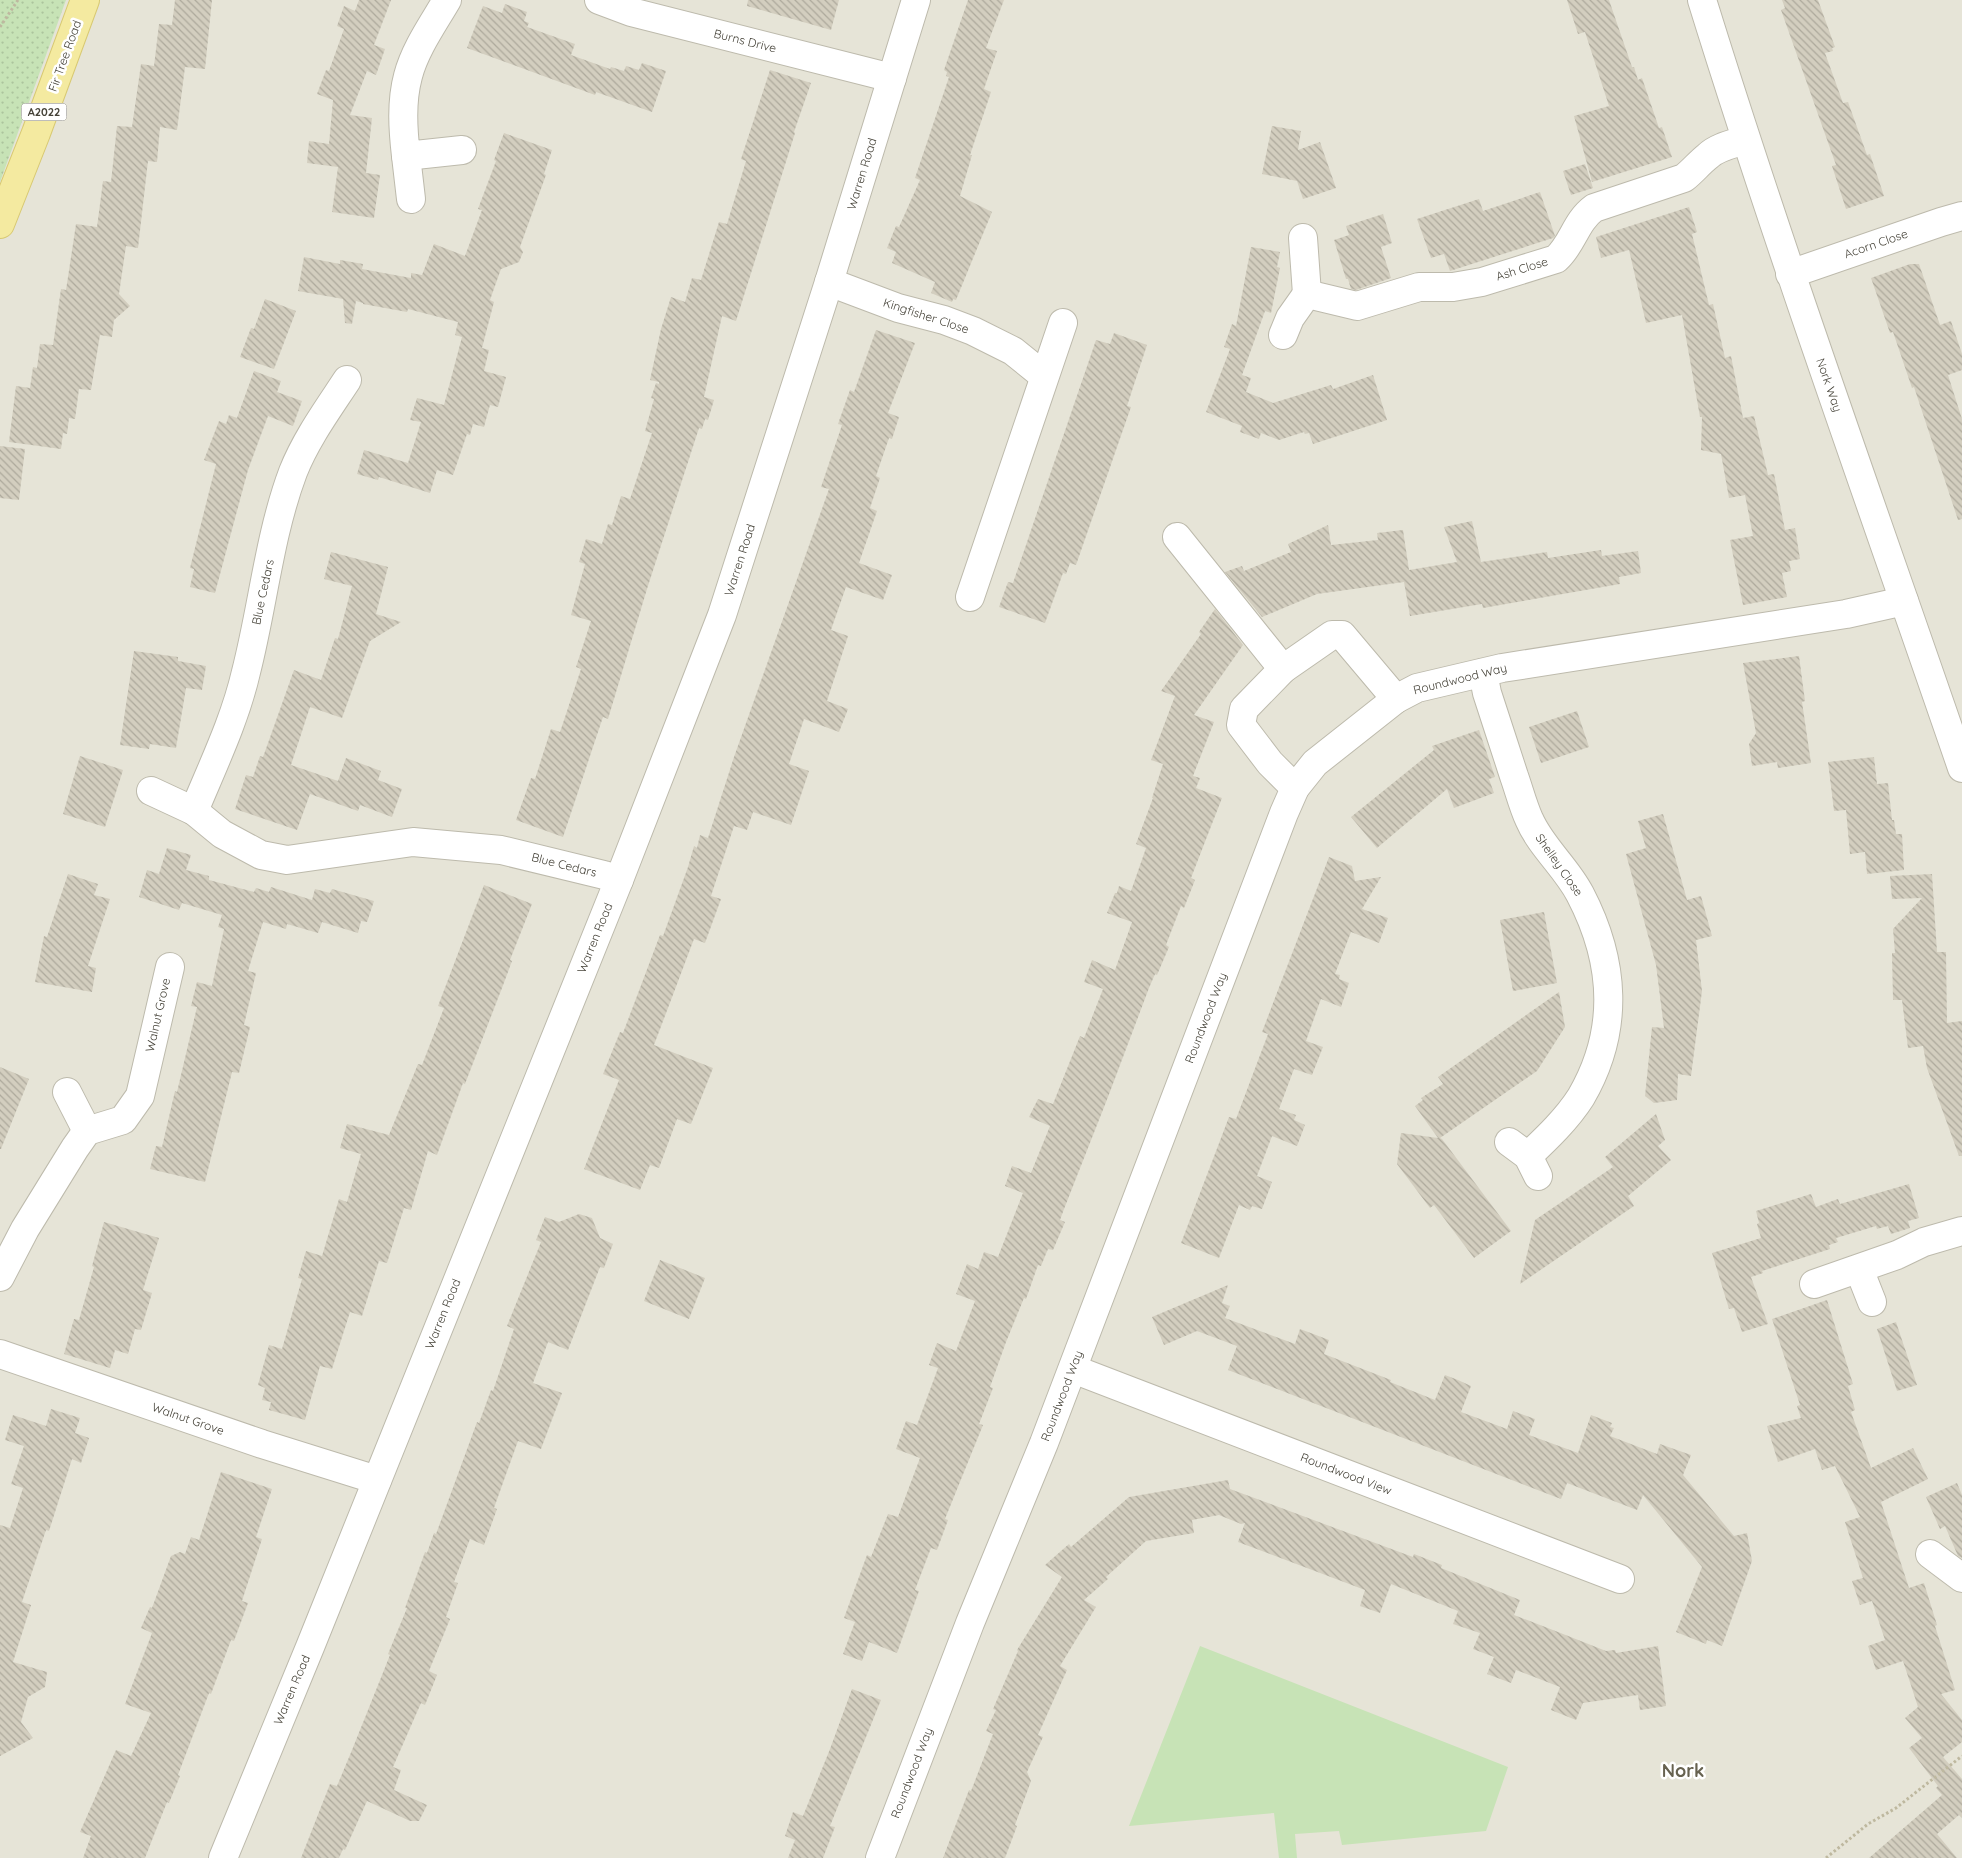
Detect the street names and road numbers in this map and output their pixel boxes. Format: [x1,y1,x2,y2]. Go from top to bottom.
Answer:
street label: Fir Tree Road [45,18,84,94]
street label: Burns Drive [712,25,778,56]
road number: A2022 [22,104,66,120]
street label: Warren Road [843,136,880,212]
street label: Acorn Close [1842,226,1910,261]
street label: Ash Close [1494,253,1550,284]
street label: Kingfisher Close [881,295,971,337]
street label: Nork Way [1813,356,1846,414]
street label: Warren Road [721,522,758,598]
street label: Blue Cedars [248,557,277,626]
street label: Roundwood Way [1412,660,1508,697]
street label: Shelley Close [1532,831,1587,899]
street label: Blue Cedars [530,849,599,880]
street label: Warren Road [574,900,615,975]
street label: Roundwood Way [1181,970,1230,1065]
street label: Walnut Grove [142,976,173,1053]
street label: Warren Road [422,1276,463,1351]
street label: Roundwood Way [1037,1348,1086,1443]
street label: Walnut Grove [150,1399,227,1438]
street label: Roundwood View [1298,1449,1394,1498]
street label: Warren Road [270,1653,313,1727]
street label: Roundwood Way [887,1725,936,1820]

